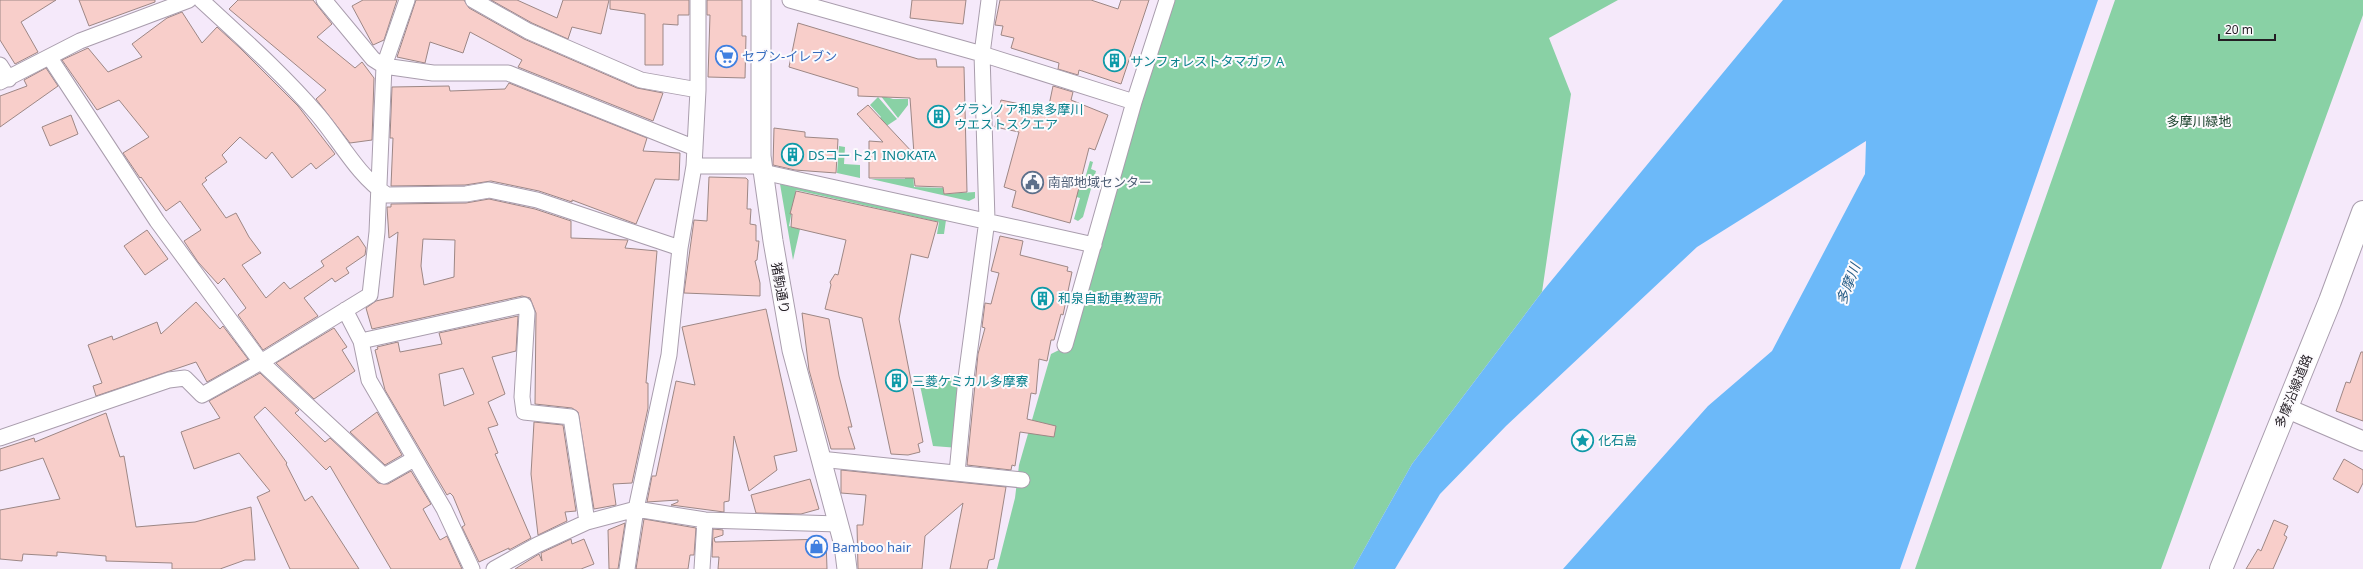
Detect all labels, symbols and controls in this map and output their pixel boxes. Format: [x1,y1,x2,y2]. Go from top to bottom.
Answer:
scale bar [2219,16,2275,42]
text: 20 m [2225,21,2253,38]
supermarket icon: セブン-イレブン [714,43,740,69]
place label: セブン-イレブン [742,47,837,65]
building icon: サンフォレストタマガワ A [1102,48,1128,74]
place label: サンフォレストタマガワ A [1130,52,1285,70]
place label: グランノア和泉多摩川 ウエストスクエア [954,100,1083,133]
building icon: グランノア和泉多摩川 ウエストスクエア [925,103,951,129]
park label: 多摩川緑地 [2166,112,2232,130]
building icon: DSコート21 INOKATA [779,142,805,168]
place label: DSコート21 INOKATA [808,146,937,164]
public building icon: 南部地域センター [1020,169,1046,195]
place label: 南部地域センター [1048,173,1152,191]
water label: 多摩川 [1831,259,1865,307]
street label: 猪駒通り [768,261,794,315]
building icon: 和泉自動車教習所 [1029,285,1055,311]
place label: 和泉自動車教習所 [1058,289,1162,307]
street label: 多摩沿線道路 [2270,351,2316,431]
building icon: 三菱ケミカル多摩寮 [883,368,909,394]
place label: 三菱ケミカル多摩寮 [912,372,1029,390]
place icon: 化石島 [1569,427,1595,453]
place label: 化石島 [1598,431,1637,449]
shop icon: Bamboo hair [803,534,829,560]
place label: Bamboo hair [832,538,912,556]

